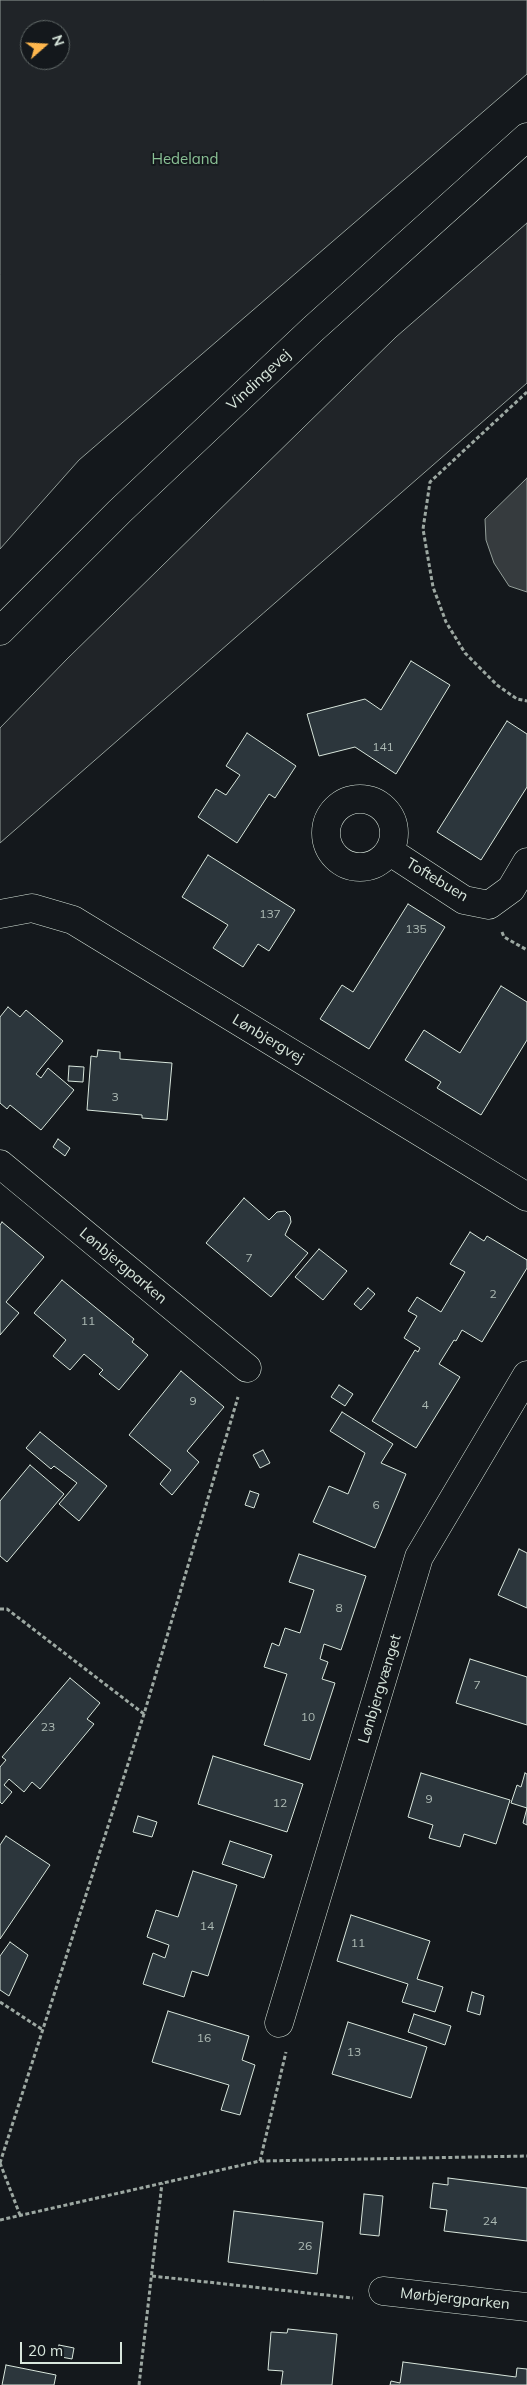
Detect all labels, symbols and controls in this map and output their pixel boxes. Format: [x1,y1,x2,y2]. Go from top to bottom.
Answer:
north arrow [20,20,70,70]
text: N [48,33,68,48]
park label: Hedeland [151,150,219,168]
street label: Vindingevej [223,346,295,414]
house number: 141 [372,740,394,754]
street label: Toftebuen [403,855,471,905]
house number: 137 [259,907,281,921]
house number: 135 [405,922,427,936]
street label: Lønbjergvej [229,1011,307,1067]
house number: 3 [111,1090,119,1104]
street label: Lønbjergparken [76,1224,170,1308]
house number: 7 [245,1251,253,1265]
house number: 2 [489,1287,497,1301]
house number: 11 [81,1314,95,1328]
house number: 9 [189,1394,197,1408]
house number: 4 [421,1398,429,1412]
house number: 6 [372,1498,380,1512]
house number: 8 [335,1601,343,1615]
street label: Lønbjergvænget [355,1632,405,1746]
house number: 7 [473,1678,481,1692]
house number: 10 [301,1710,315,1724]
house number: 23 [41,1720,55,1734]
house number: 9 [425,1792,433,1806]
house number: 12 [273,1796,287,1810]
house number: 14 [200,1919,214,1933]
house number: 11 [351,1936,365,1950]
house number: 16 [197,2031,211,2045]
house number: 13 [347,2045,361,2059]
house number: 24 [483,2214,497,2228]
house number: 26 [298,2239,312,2253]
street label: Mørbjergparken [399,2284,511,2314]
scale bar [22,2332,125,2364]
text: 20 m [28,2341,63,2360]

